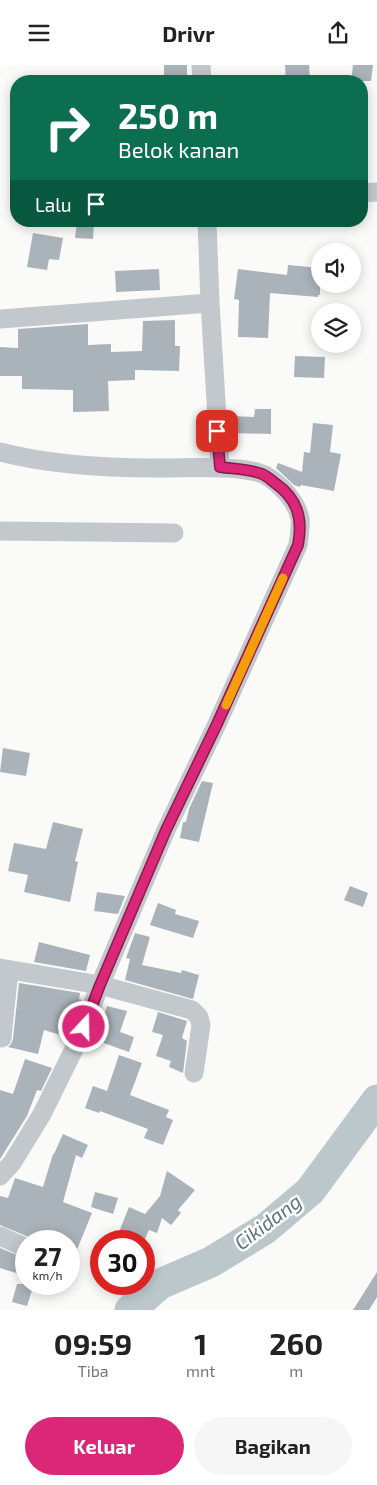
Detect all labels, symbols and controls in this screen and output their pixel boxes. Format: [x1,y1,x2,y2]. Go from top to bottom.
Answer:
icon: menu [25,19,53,47]
icon: share [324,19,352,47]
text: Drivr [162,20,215,46]
text: 250 m [118,94,218,136]
icon: right [35,95,100,160]
text: Belok kanan [118,136,239,162]
icon: arrive [82,190,110,218]
text: Lalu [35,193,72,216]
map controls [311,243,361,353]
button: sound [311,243,361,293]
button: layers [311,303,361,353]
pin [196,410,238,452]
icon: arrive [203,417,231,445]
position arrow [57,1000,109,1052]
water label: Cikidang [229,1188,306,1254]
speed limit sign: 30 [90,1230,155,1295]
text: 27 [34,1241,61,1271]
text: km/h [33,1268,62,1282]
text: 09:59 [54,1325,132,1361]
text: 1 [194,1325,207,1361]
text: 260 [269,1325,323,1361]
text: Tiba [77,1361,109,1380]
text: mnt [186,1361,215,1380]
text: m [289,1361,303,1380]
button: Keluar [25,1417,184,1475]
button: Bagikan [194,1417,352,1475]

